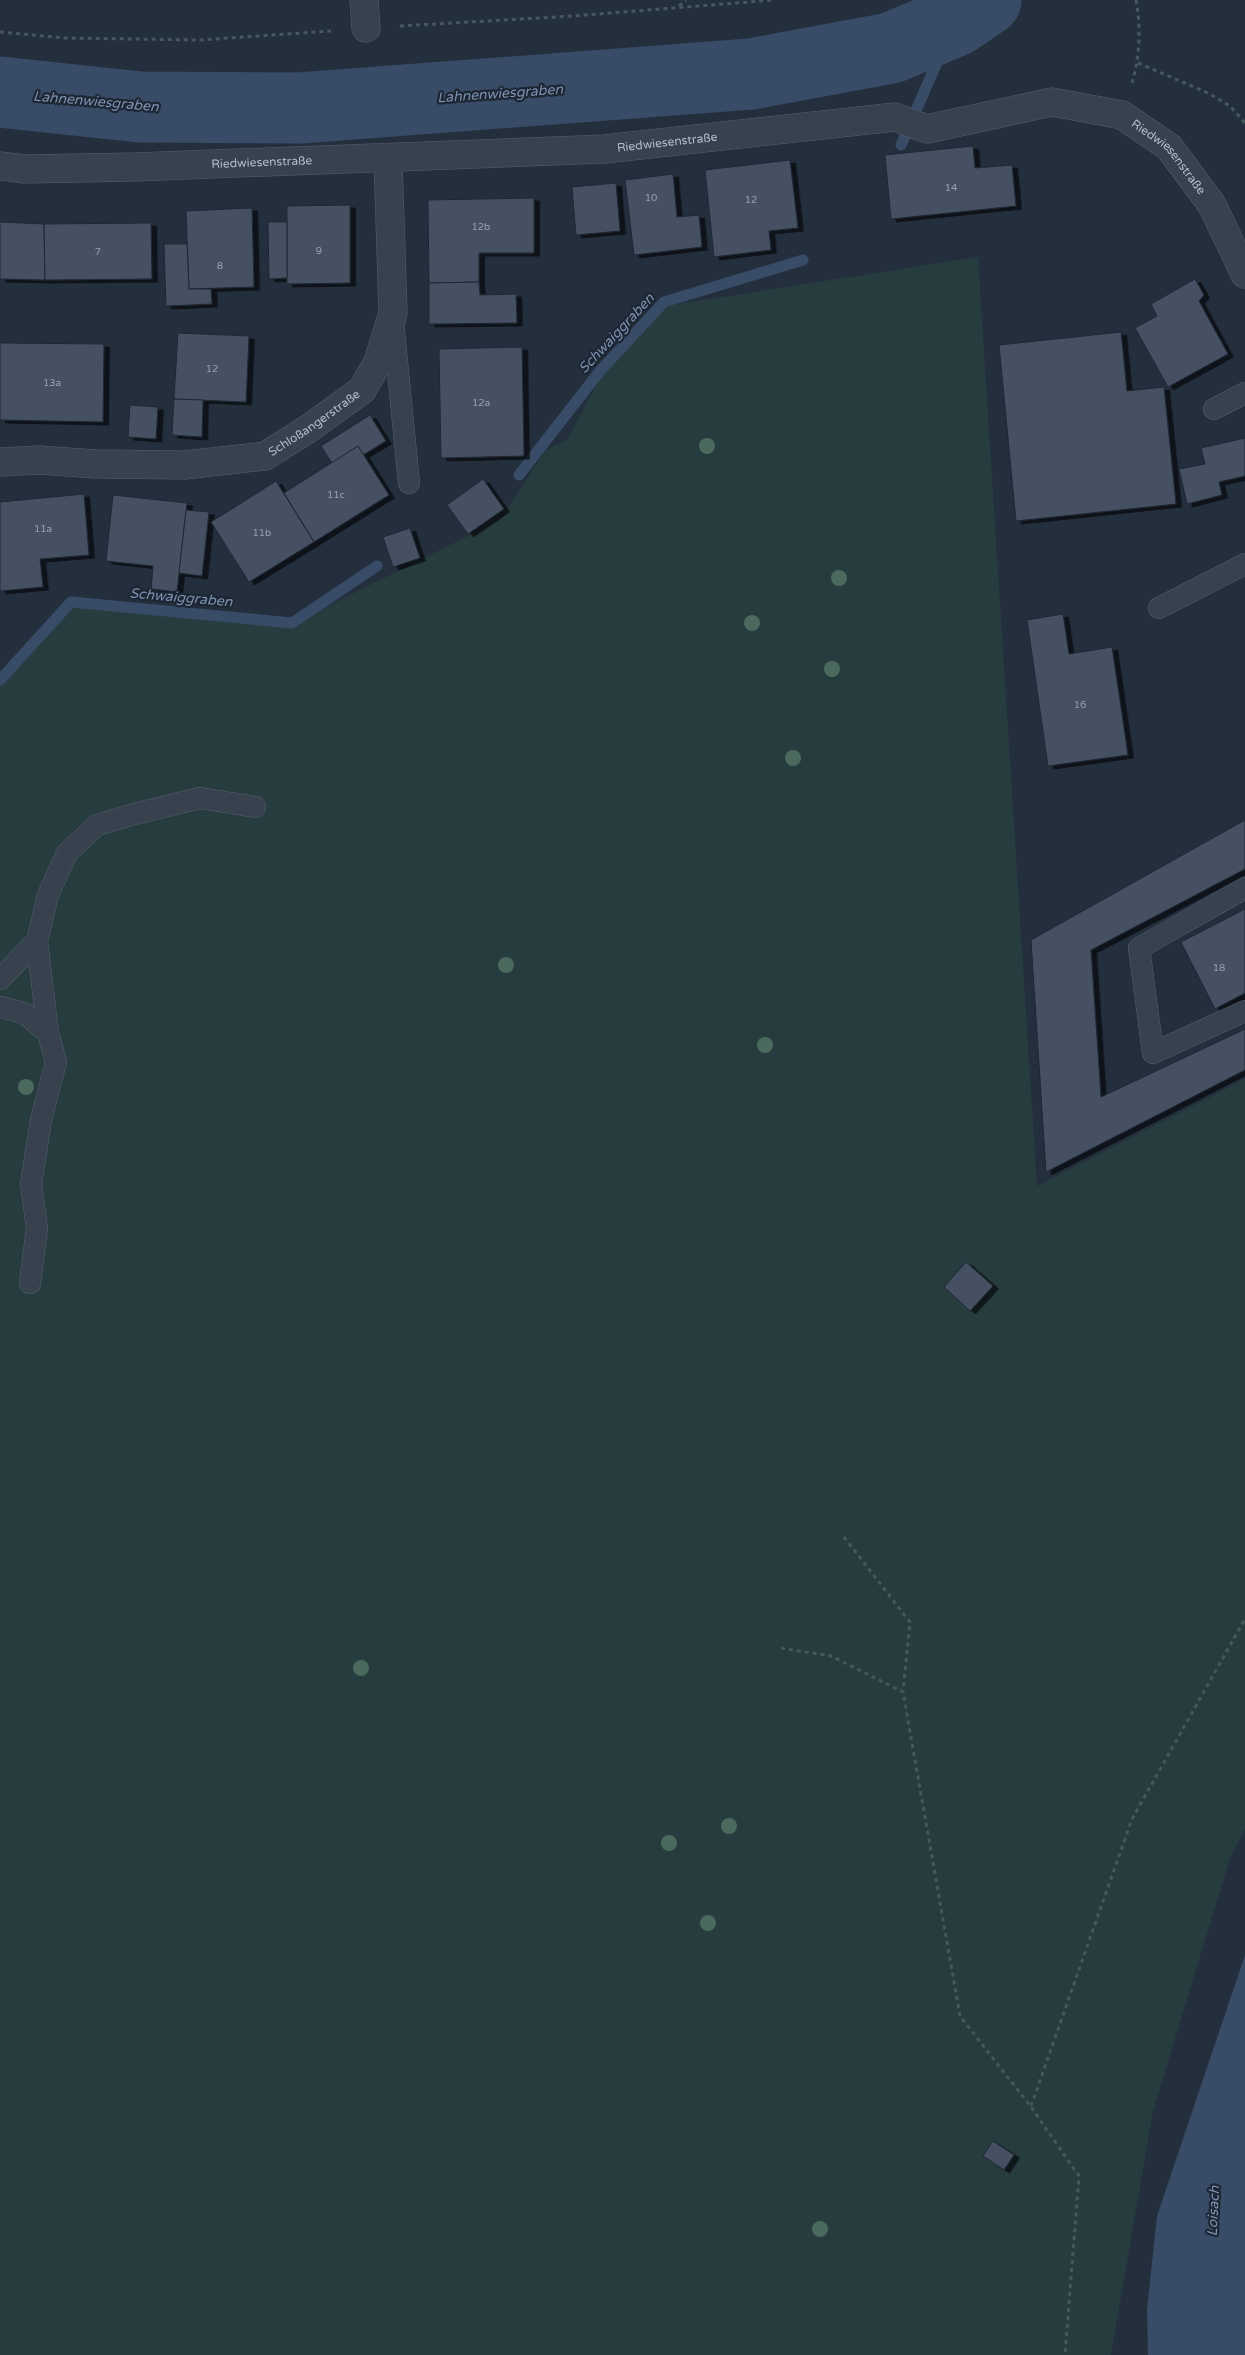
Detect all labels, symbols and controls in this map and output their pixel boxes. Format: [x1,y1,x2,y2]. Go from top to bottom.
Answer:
water label: Lahnenwiesgraben [437,81,564,106]
water label: Lahnenwiesgraben [33,88,160,115]
street label: Riedwiesenstraße [1129,117,1209,197]
street label: Riedwiesenstraße [616,130,718,155]
street label: Riedwiesenstraße [211,153,313,171]
house number: 14 [945,182,957,194]
house number: 10 [645,192,657,204]
house number: 12 [745,194,757,206]
house number: 12b [472,221,490,233]
house number: 9 [316,245,322,257]
house number: 7 [95,246,101,258]
house number: 8 [217,260,223,272]
water label: Schwaiggraben [575,290,658,377]
house number: 12 [206,363,218,375]
house number: 13a [43,377,61,389]
street label: Schloßangerstraße [266,387,363,459]
house number: 12a [472,397,490,409]
house number: 11c [327,489,345,501]
house number: 11a [34,523,52,535]
house number: 11b [253,527,271,539]
water label: Schwaiggraben [129,585,233,610]
house number: 16 [1074,699,1086,711]
house number: 18 [1213,962,1225,974]
water label: Loisach [1204,2185,1223,2237]

